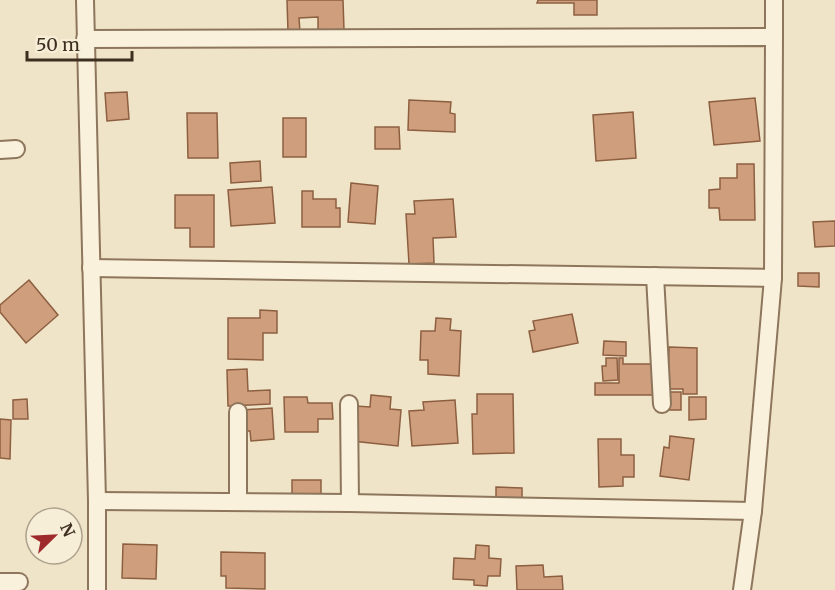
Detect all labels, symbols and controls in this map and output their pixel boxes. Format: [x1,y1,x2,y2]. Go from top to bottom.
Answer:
scale bar [27,24,132,62]
text: 50 m [36,33,80,56]
north arrow [24,506,84,566]
text: N [56,520,80,540]

